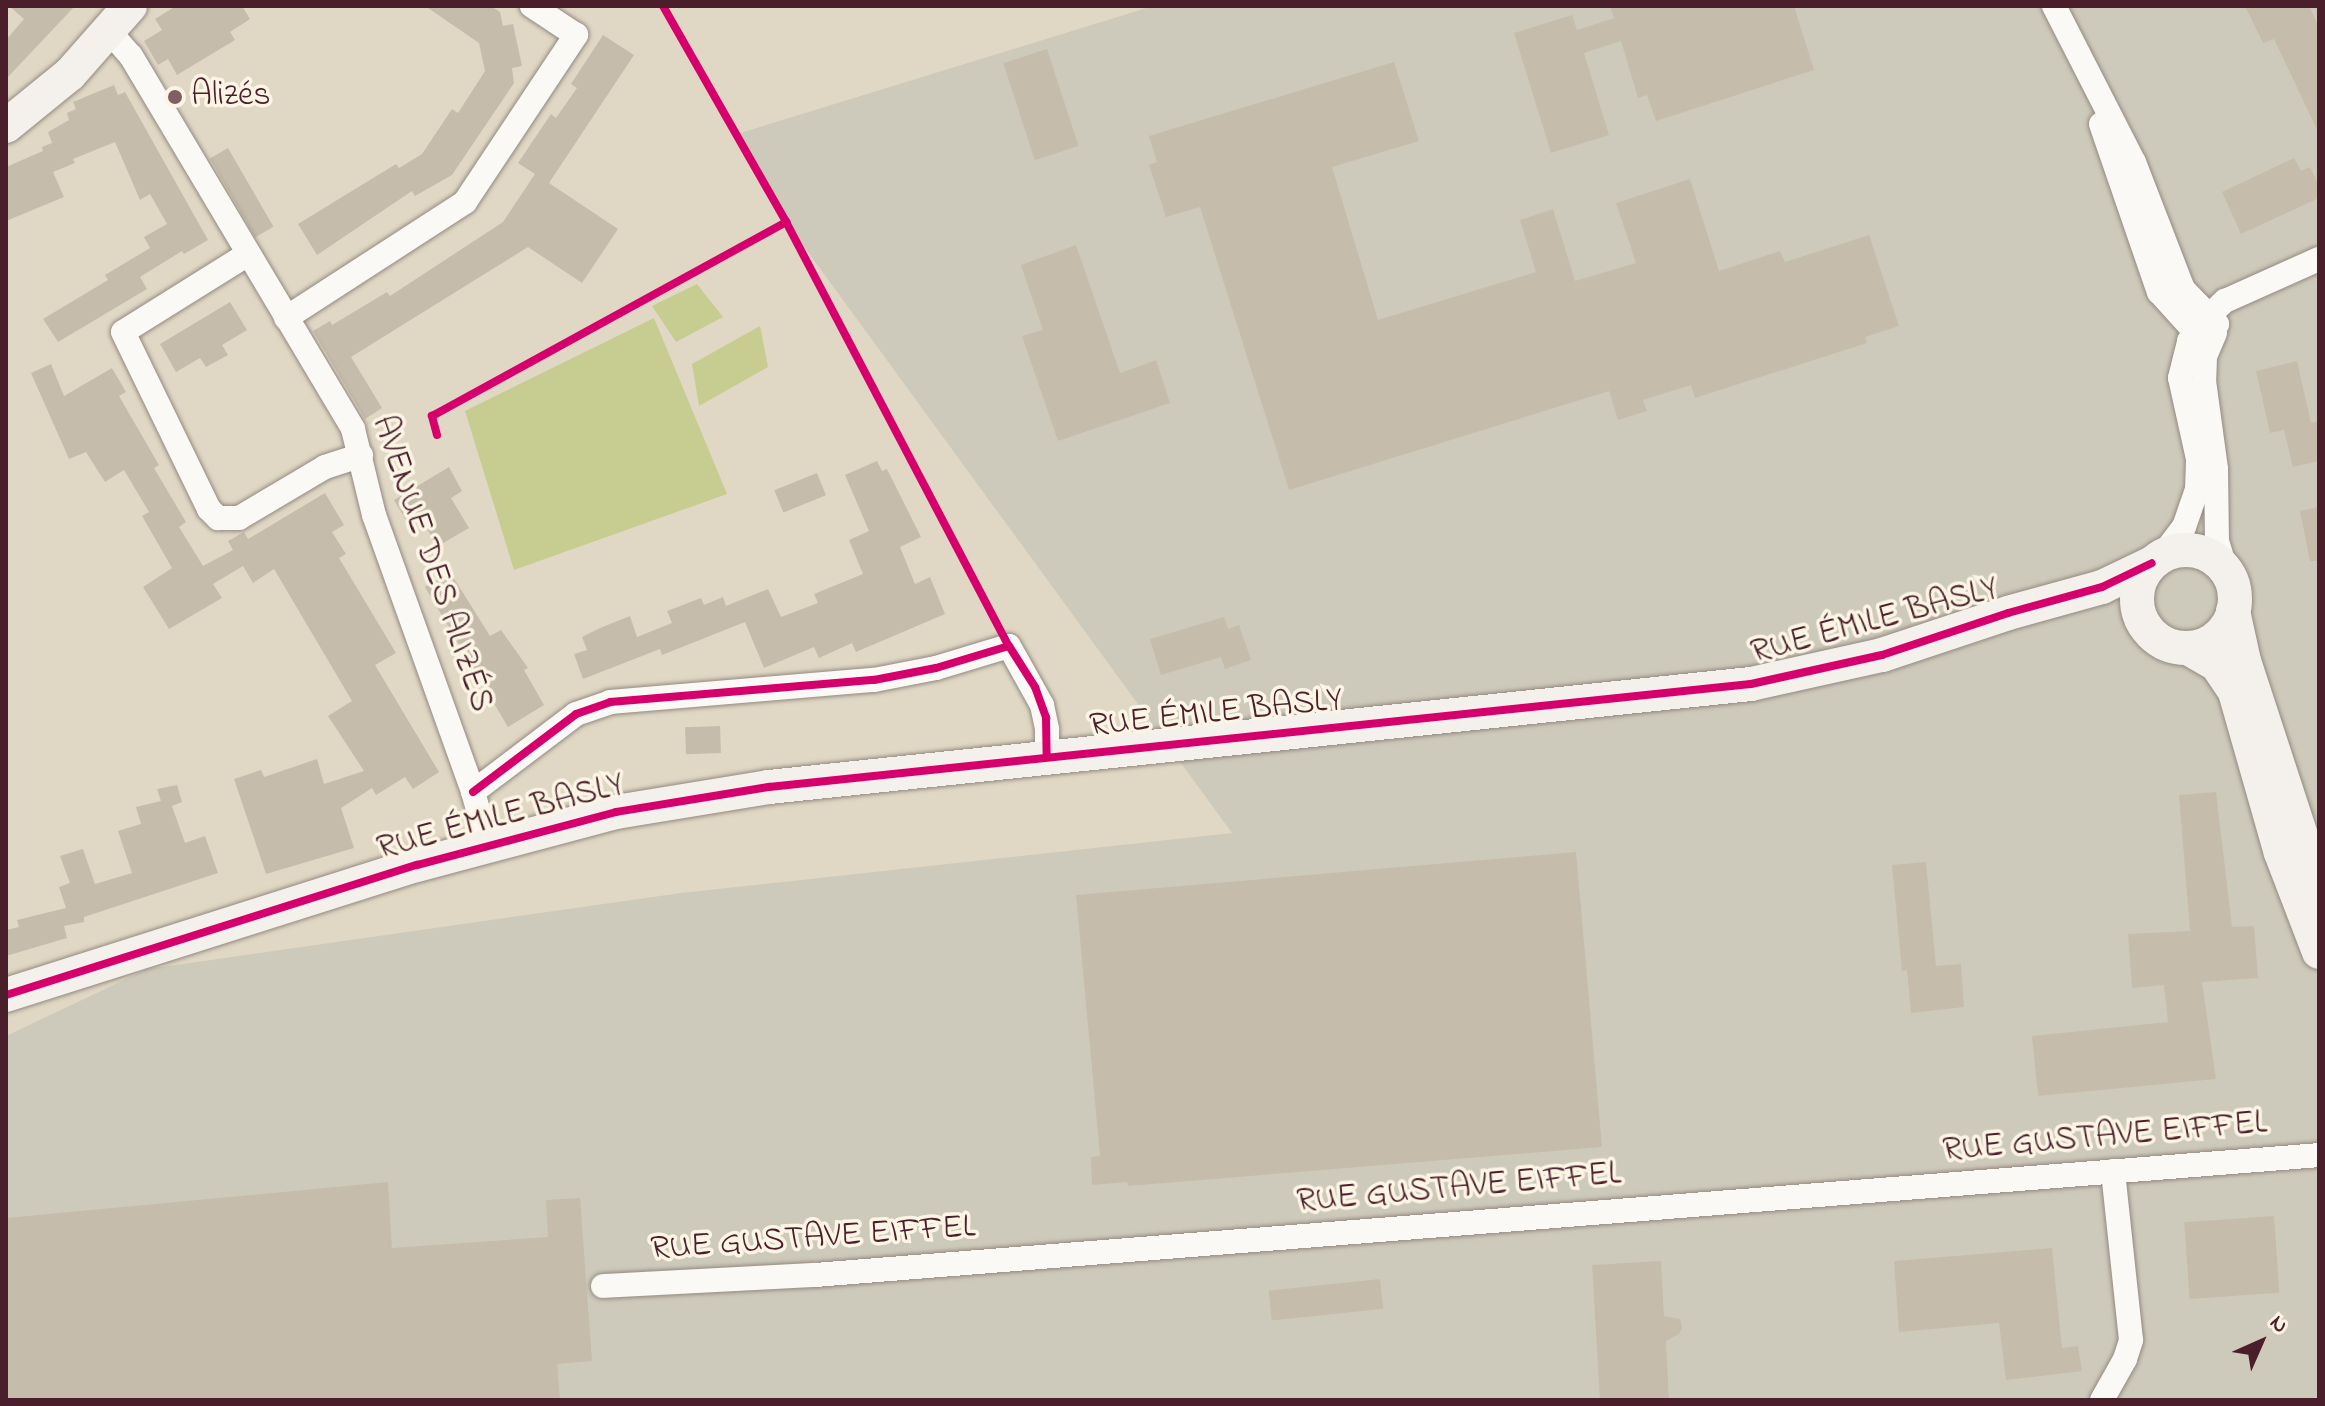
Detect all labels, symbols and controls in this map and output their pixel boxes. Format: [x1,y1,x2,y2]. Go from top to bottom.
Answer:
place label: Alizés [191,77,271,117]
marker: Alizés [166,88,184,106]
street label: AVENUE DES ALIZÉS [361,411,501,717]
street label: RUE ÉMILE BASLY [1747,569,2003,675]
street label: RUE ÉMILE BASLY [1087,680,1345,748]
street label: RUE ÉMILE BASLY [373,765,629,871]
street label: RUE GUSTAVE EIFFEL [1941,1103,2269,1173]
street label: RUE GUSTAVE EIFFEL [1295,1154,1623,1224]
street label: RUE GUSTAVE EIFFEL [649,1207,977,1271]
north arrow [2221,1302,2301,1382]
text: N [2261,1308,2295,1342]

